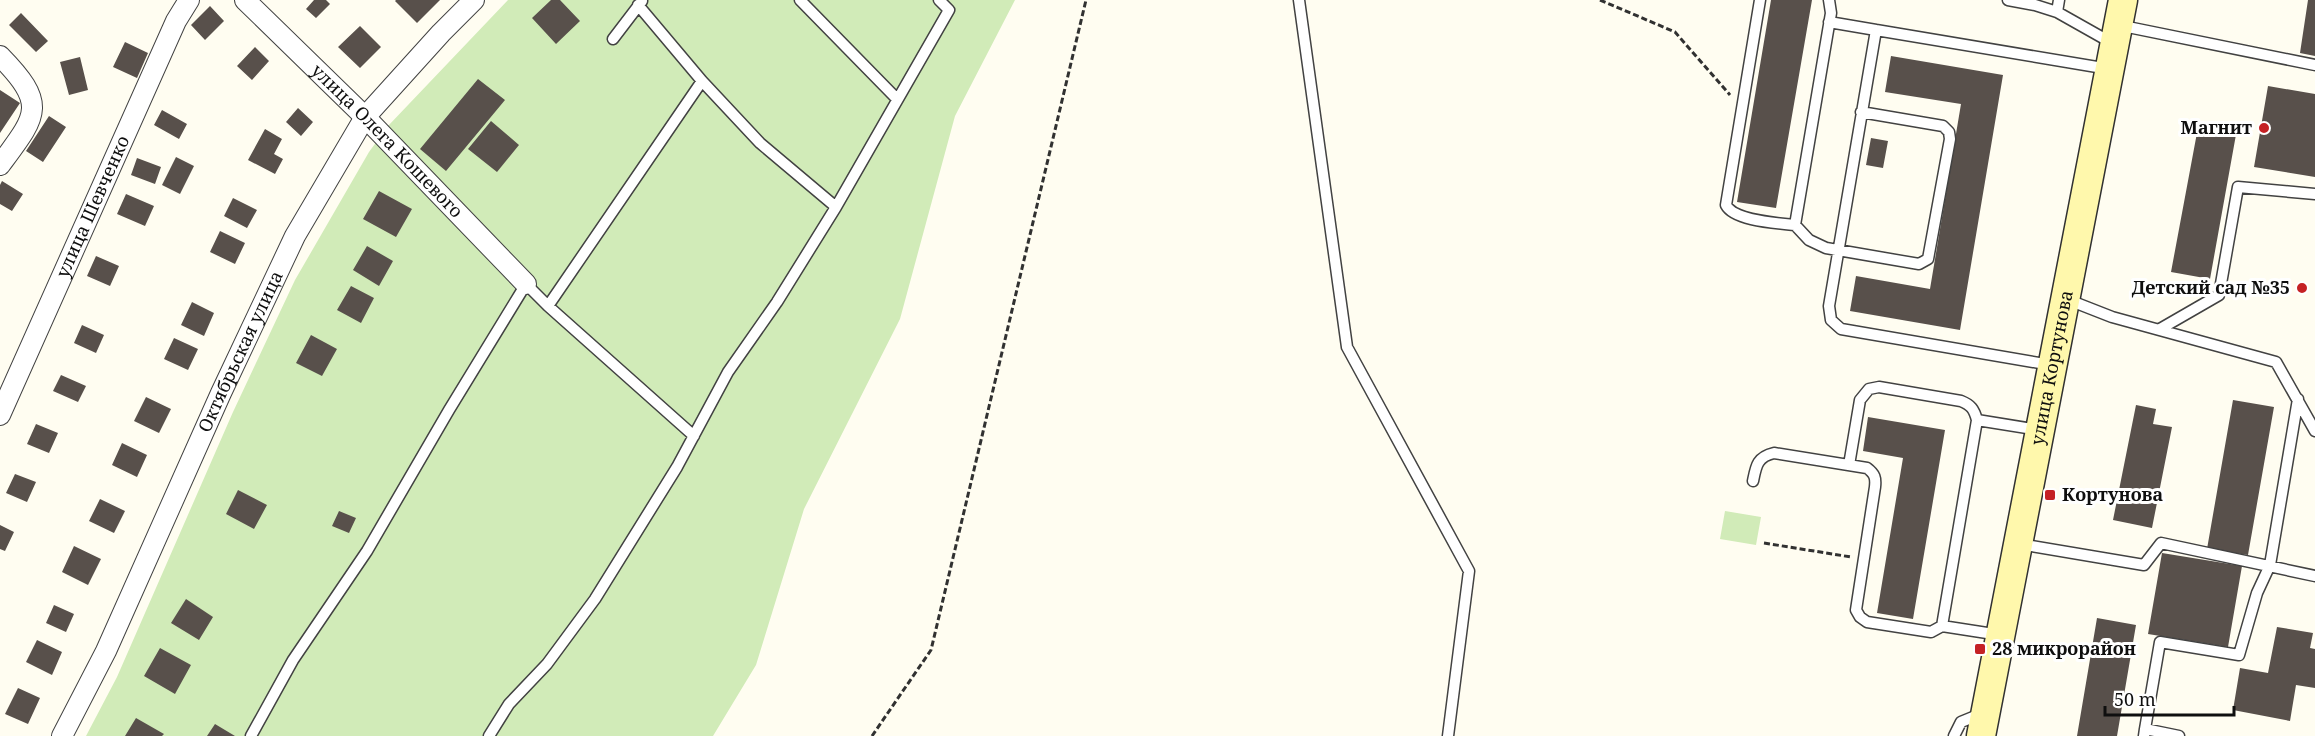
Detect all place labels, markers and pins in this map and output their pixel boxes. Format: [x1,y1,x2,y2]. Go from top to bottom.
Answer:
place label: Магнит [2180,115,2252,139]
marker: Магнит [2257,121,2271,135]
place label: Детский сад №35 [2132,275,2290,299]
marker: Детский сад №35 [2295,281,2309,295]
place label: Кортунова [2062,482,2164,506]
marker: Кортунова [2043,488,2057,502]
place label: 28 микрорайон [1992,636,2136,660]
marker: 28 микрорайон [1973,642,1987,656]

